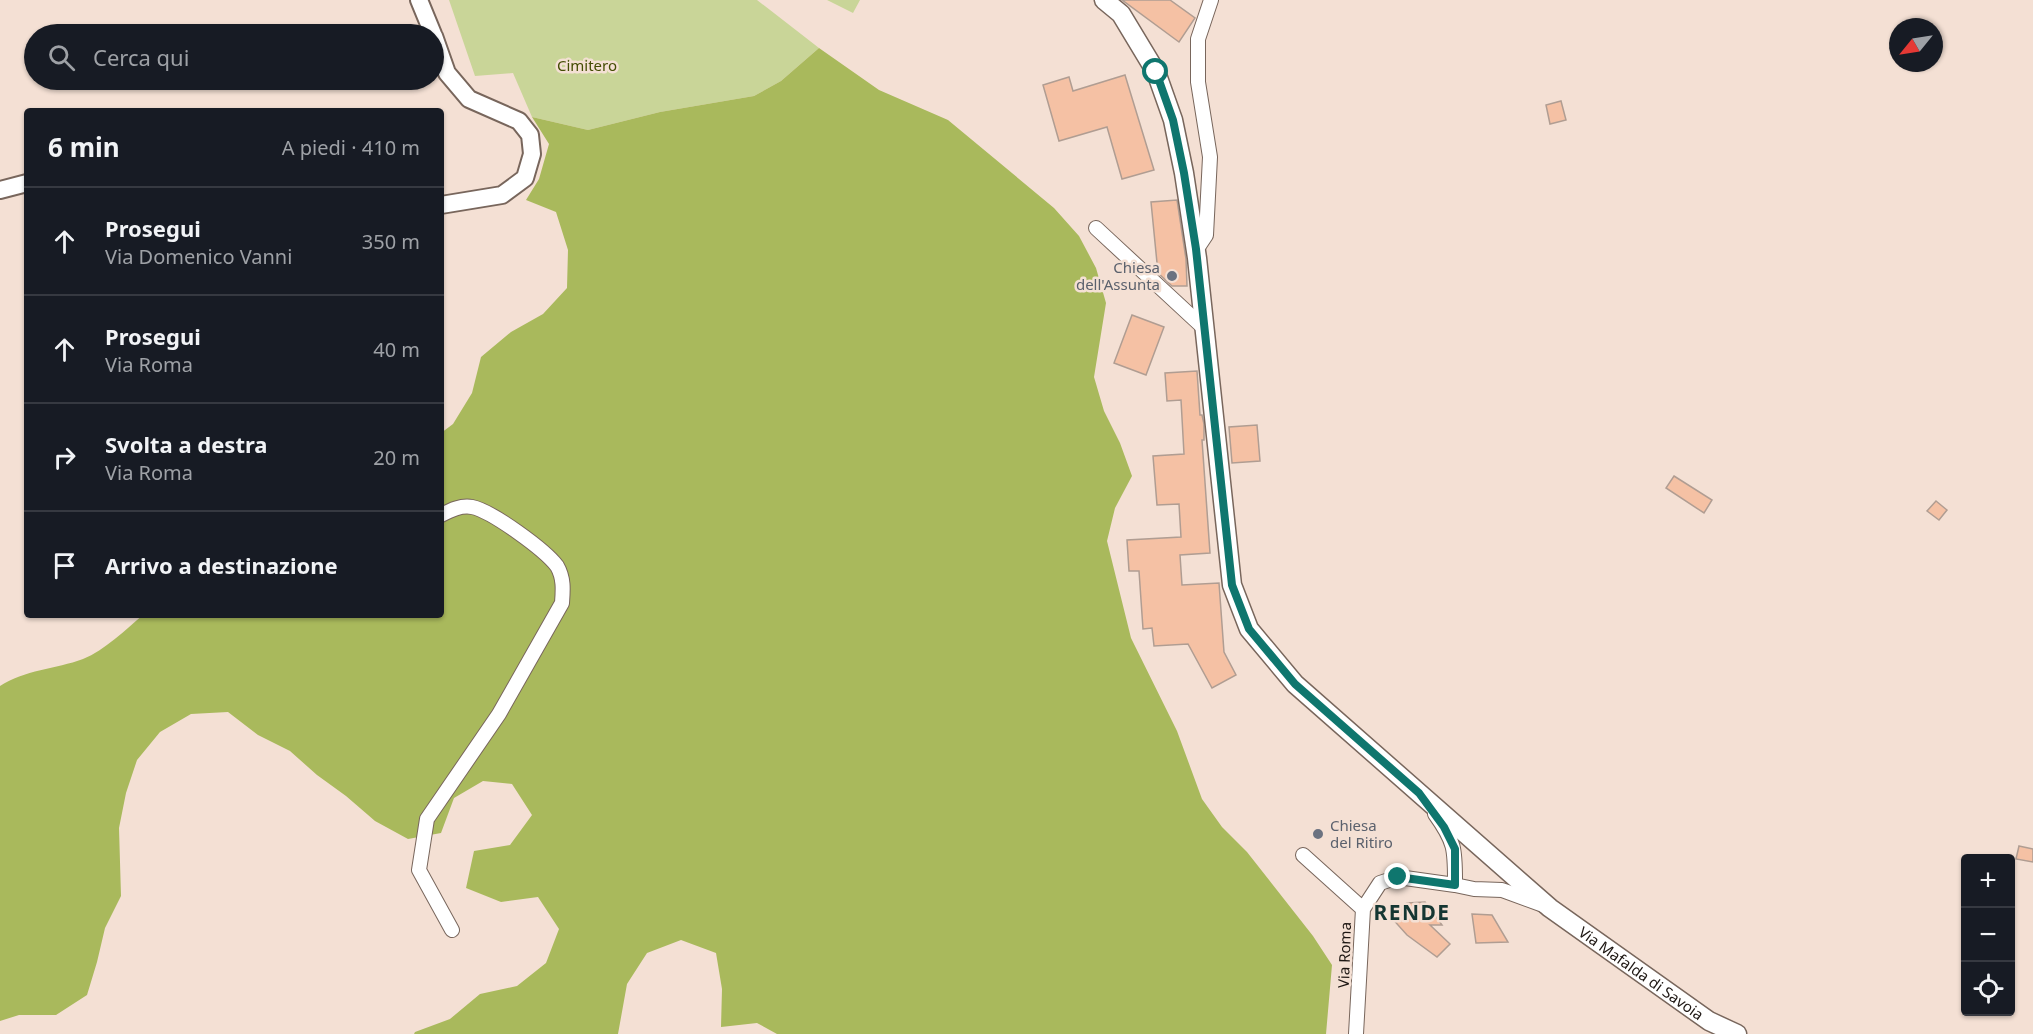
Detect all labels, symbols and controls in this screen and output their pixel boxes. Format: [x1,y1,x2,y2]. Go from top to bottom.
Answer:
north arrow [1889,18,1943,72]
search box [24,24,444,90]
icon: search [45,41,78,74]
text: Cerca qui [93,42,189,72]
park label: Cimitero [557,55,617,75]
route start [1142,58,1168,84]
text: 6 min [48,129,120,165]
text: A piedi · 410 m [282,134,420,161]
text: Prosegui [105,213,201,243]
icon: ahead [48,225,81,258]
text: 350 m [362,228,420,255]
text: Via Domenico Vanni [105,243,292,270]
place label: Chiesa dell'Assunta [1076,257,1160,294]
marker: Chiesa dell'Assunta [1165,269,1179,283]
text: Prosegui [105,321,201,351]
icon: ahead [48,333,81,366]
text: 40 m [373,336,420,363]
text: Via Roma [105,351,193,378]
text: Svolta a destra [105,429,268,459]
icon: right [48,441,81,474]
text: 20 m [373,444,420,471]
text: Via Roma [105,459,193,486]
icon: arrive [48,549,81,582]
text: Arrivo a destinazione [105,550,338,580]
place label: Chiesa del Ritiro [1330,815,1393,852]
marker: Chiesa del Ritiro [1311,827,1325,841]
map controls [1961,854,2015,1016]
button: + [1961,854,2015,908]
route end [1384,863,1410,889]
district label: RENDE [1373,898,1451,926]
button: − [1961,908,2015,962]
street label: Via Roma [1333,922,1355,988]
street label: Via Mafalda di Savoia [1575,922,1708,1024]
button: locate [1961,962,2015,1016]

